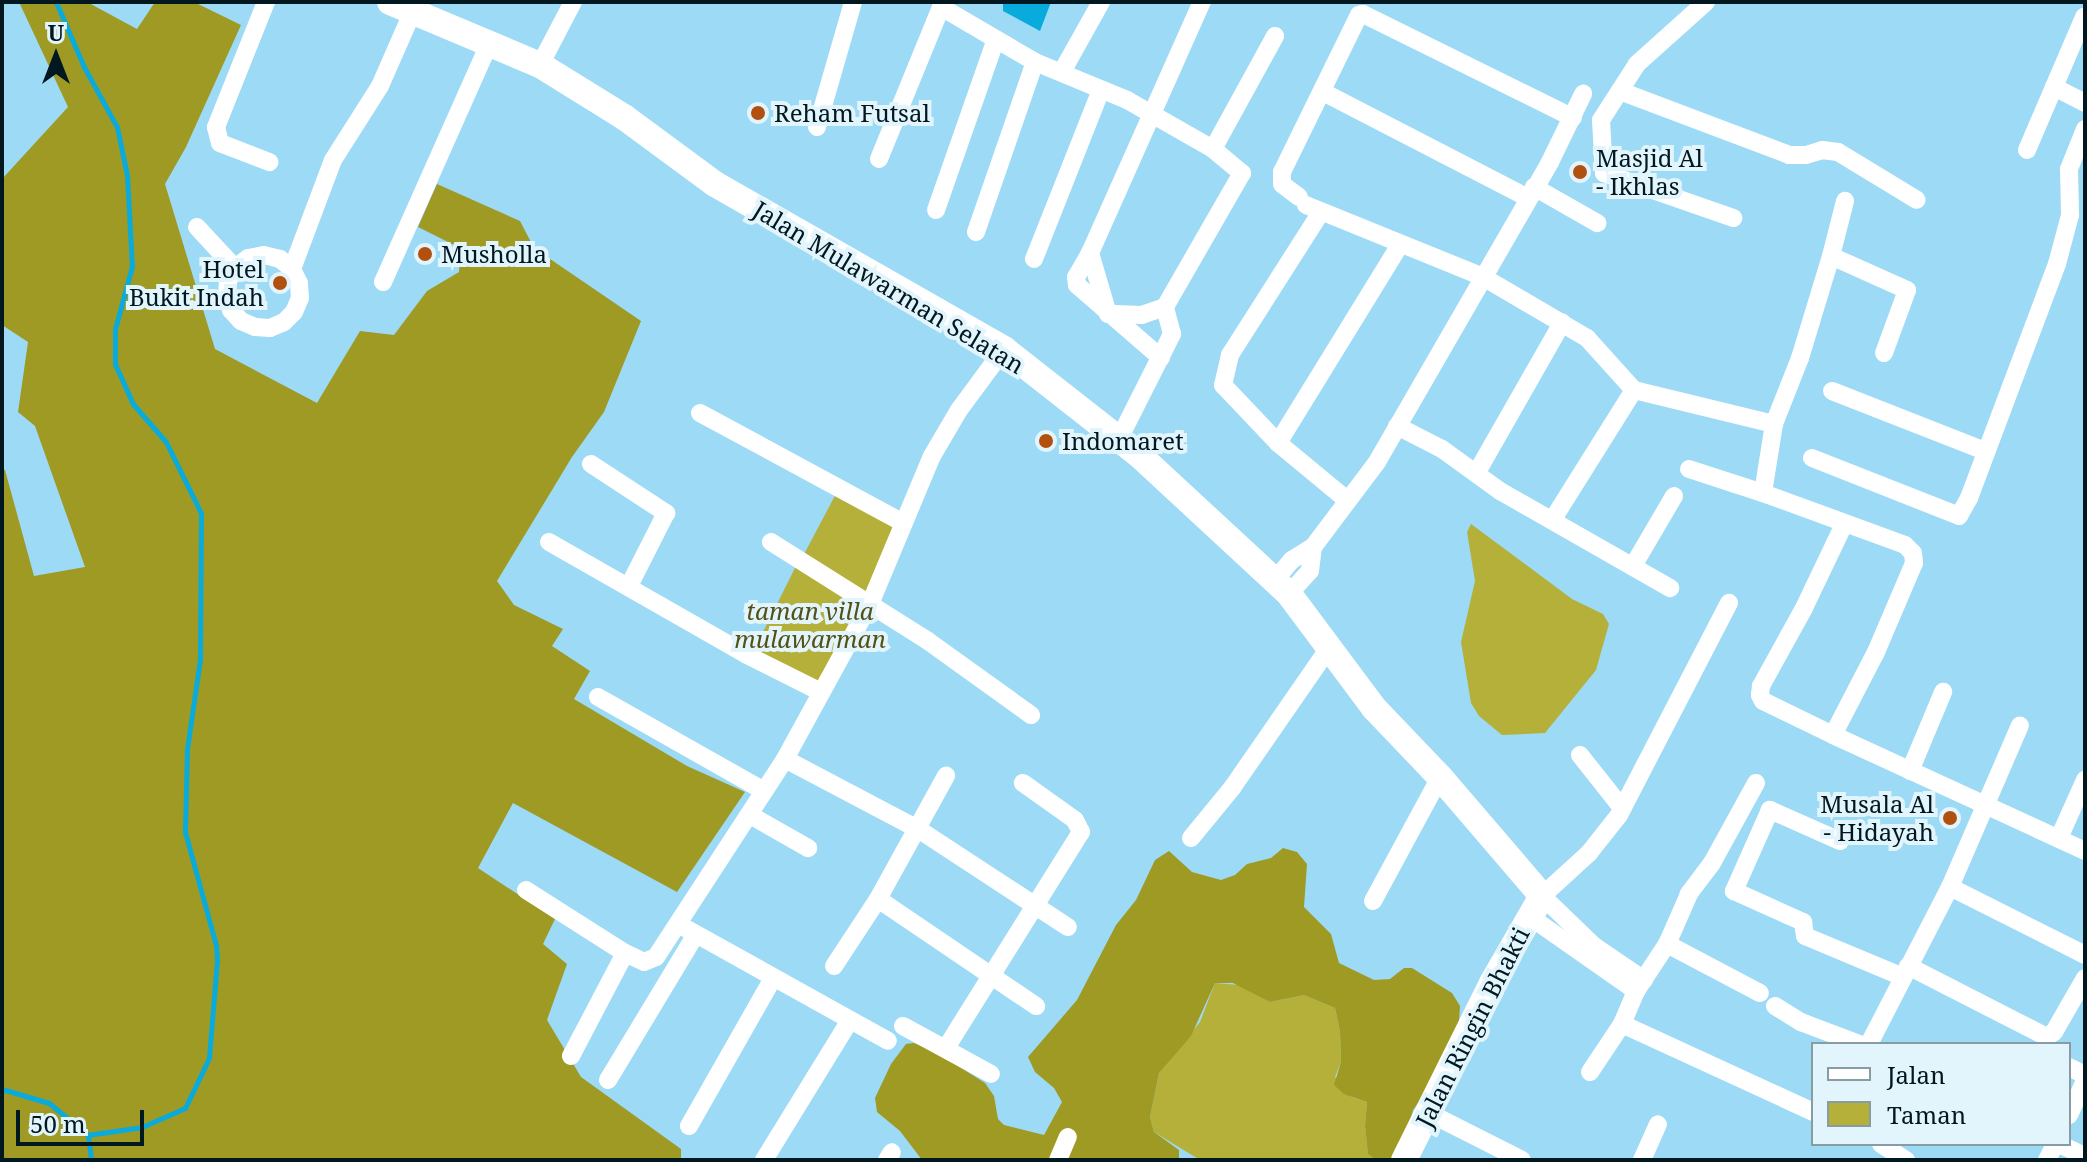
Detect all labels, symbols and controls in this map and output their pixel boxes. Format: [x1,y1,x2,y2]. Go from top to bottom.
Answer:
north arrow [16,16,96,96]
text: U [48,17,64,47]
place label: Reham Futsal [774,99,930,127]
marker: Reham Futsal [749,104,767,122]
place label: Masjid Al - Ikhlas [1596,144,1703,200]
marker: Masjid Al - Ikhlas [1571,163,1589,181]
street label: Jalan Mulawarman Selatan [748,195,1030,379]
place label: Musholla [441,240,547,268]
marker: Musholla [416,245,434,263]
place label: Hotel Bukit Indah [129,255,264,311]
marker: Hotel Bukit Indah [271,274,289,292]
place label: Indomaret [1062,427,1184,455]
marker: Indomaret [1037,432,1055,450]
park label: taman villa mulawarman [734,597,886,653]
place label: Musala Al - Hidayah [1820,790,1934,846]
marker: Musala Al - Hidayah [1941,809,1959,827]
street label: Jalan Ringin Bhakti [1409,922,1535,1132]
legend [1811,1042,2071,1146]
text: Jalan [1887,1058,1946,1091]
scale bar [20,1094,148,1144]
text: Taman [1887,1098,1966,1131]
text: 50 m [30,1107,86,1140]

